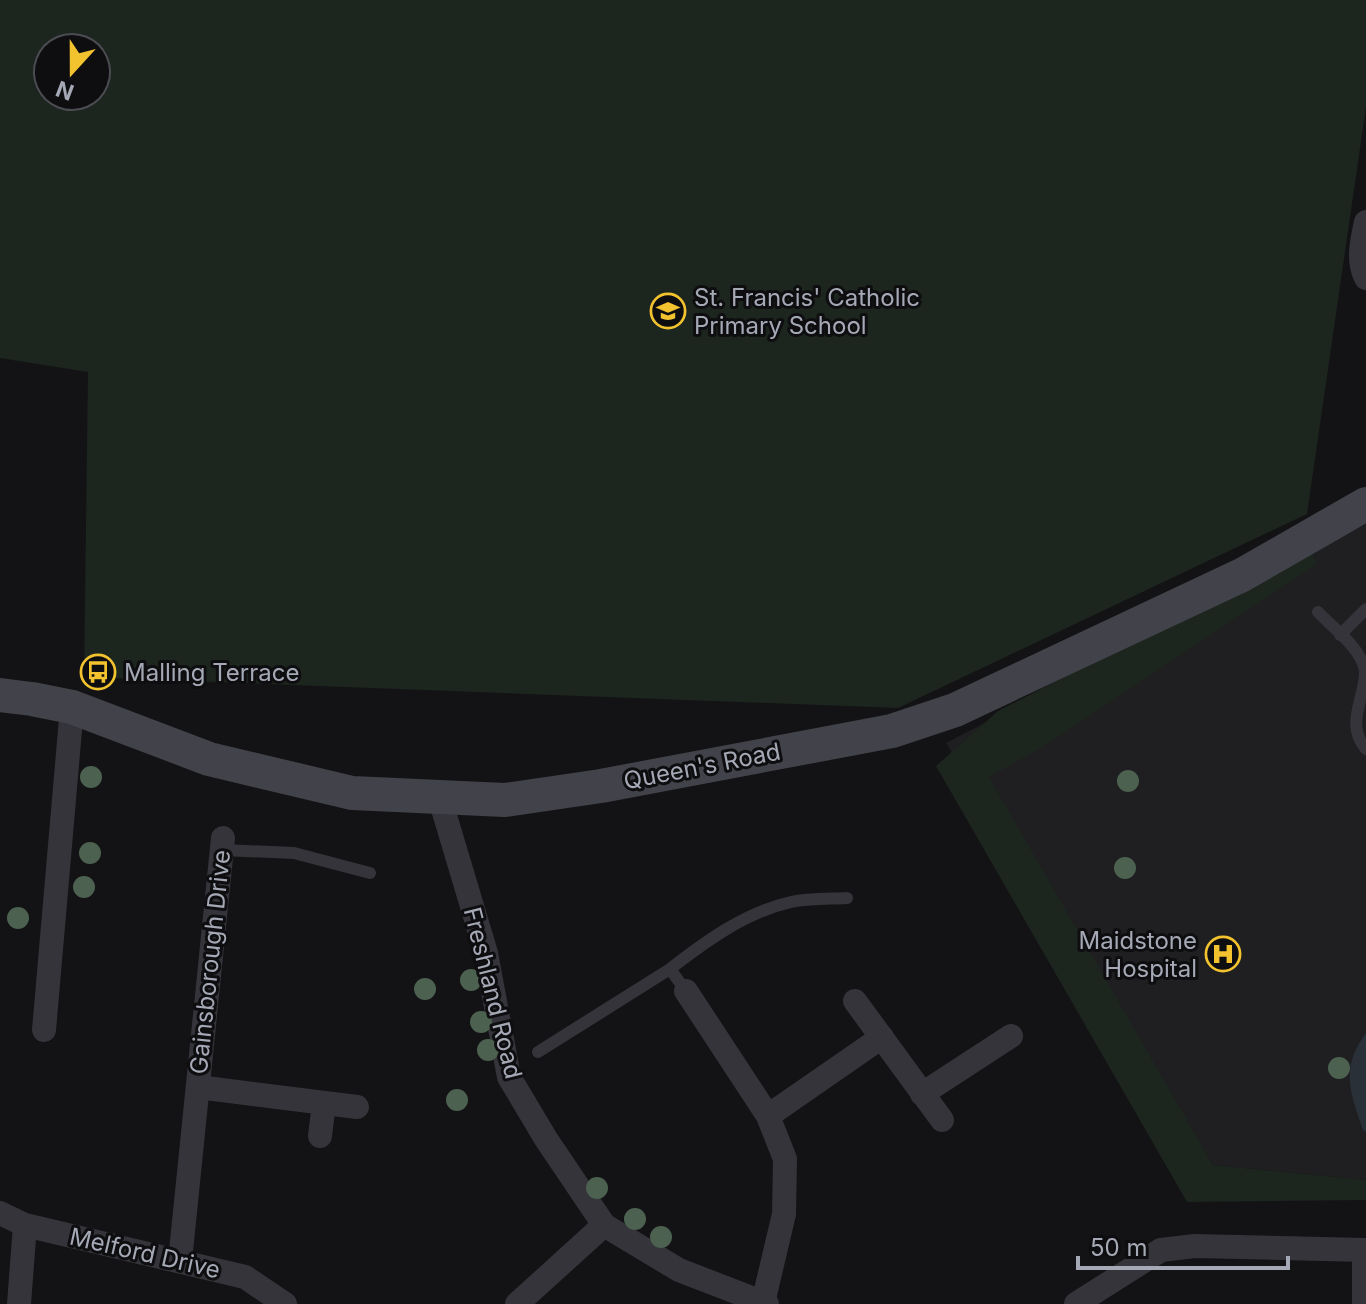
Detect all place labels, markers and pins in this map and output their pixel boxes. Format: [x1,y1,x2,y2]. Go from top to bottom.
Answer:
place label: St. Francis' Catholic Primary School [694,283,920,340]
school or university icon: St. Francis' Catholic Primary School [649,292,687,330]
bus stop icon: Malling Terrace [79,653,117,691]
place label: Malling Terrace [124,658,299,687]
place label: Maidstone Hospital [1078,926,1197,983]
hospital icon: Maidstone Hospital [1204,935,1242,973]

